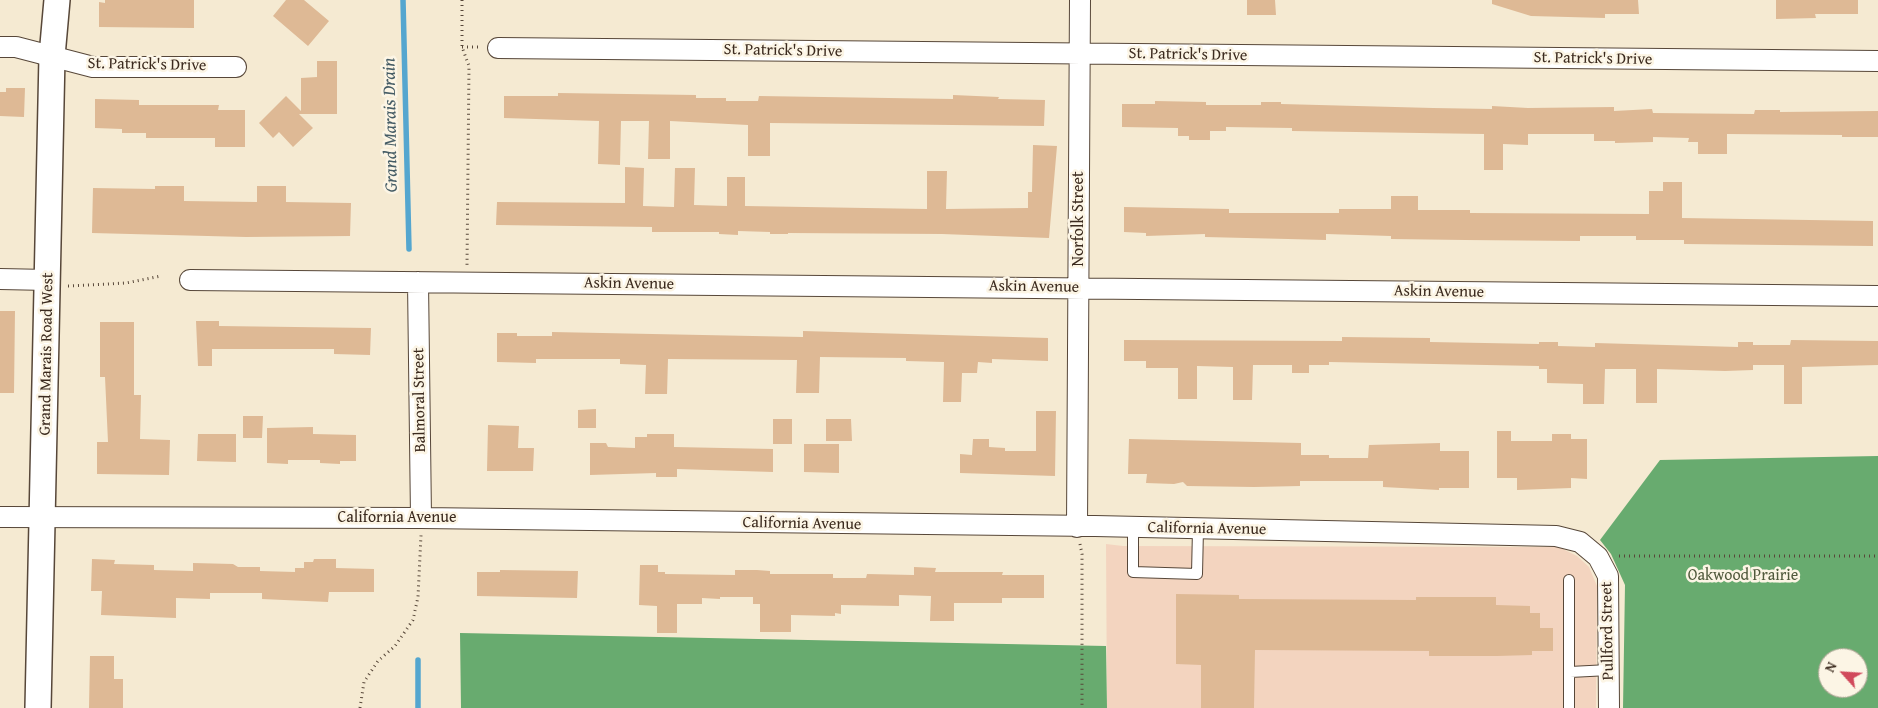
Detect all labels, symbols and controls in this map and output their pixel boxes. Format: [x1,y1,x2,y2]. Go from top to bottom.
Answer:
street label: St. Patrick's Drive [724,40,842,62]
street label: St. Patrick's Drive [1129,44,1247,66]
street label: St. Patrick's Drive [1534,48,1652,70]
street label: St. Patrick's Drive [88,54,206,76]
water label: Grand Marais Drain [379,57,403,193]
street label: Norfolk Street [1069,171,1089,267]
street label: Grand Marais Road West [36,272,58,436]
street label: Askin Avenue [584,274,674,294]
street label: Askin Avenue [989,277,1079,297]
street label: Askin Avenue [1394,282,1484,302]
street label: Balmoral Street [409,347,431,453]
street label: California Avenue [338,508,456,528]
street label: California Avenue [742,513,862,535]
street label: California Avenue [1147,518,1267,540]
park label: Oakwood Prairie [1688,566,1798,586]
street label: Pullford Street [1598,582,1618,680]
north arrow [1818,648,1868,698]
text: N [1819,658,1841,675]

